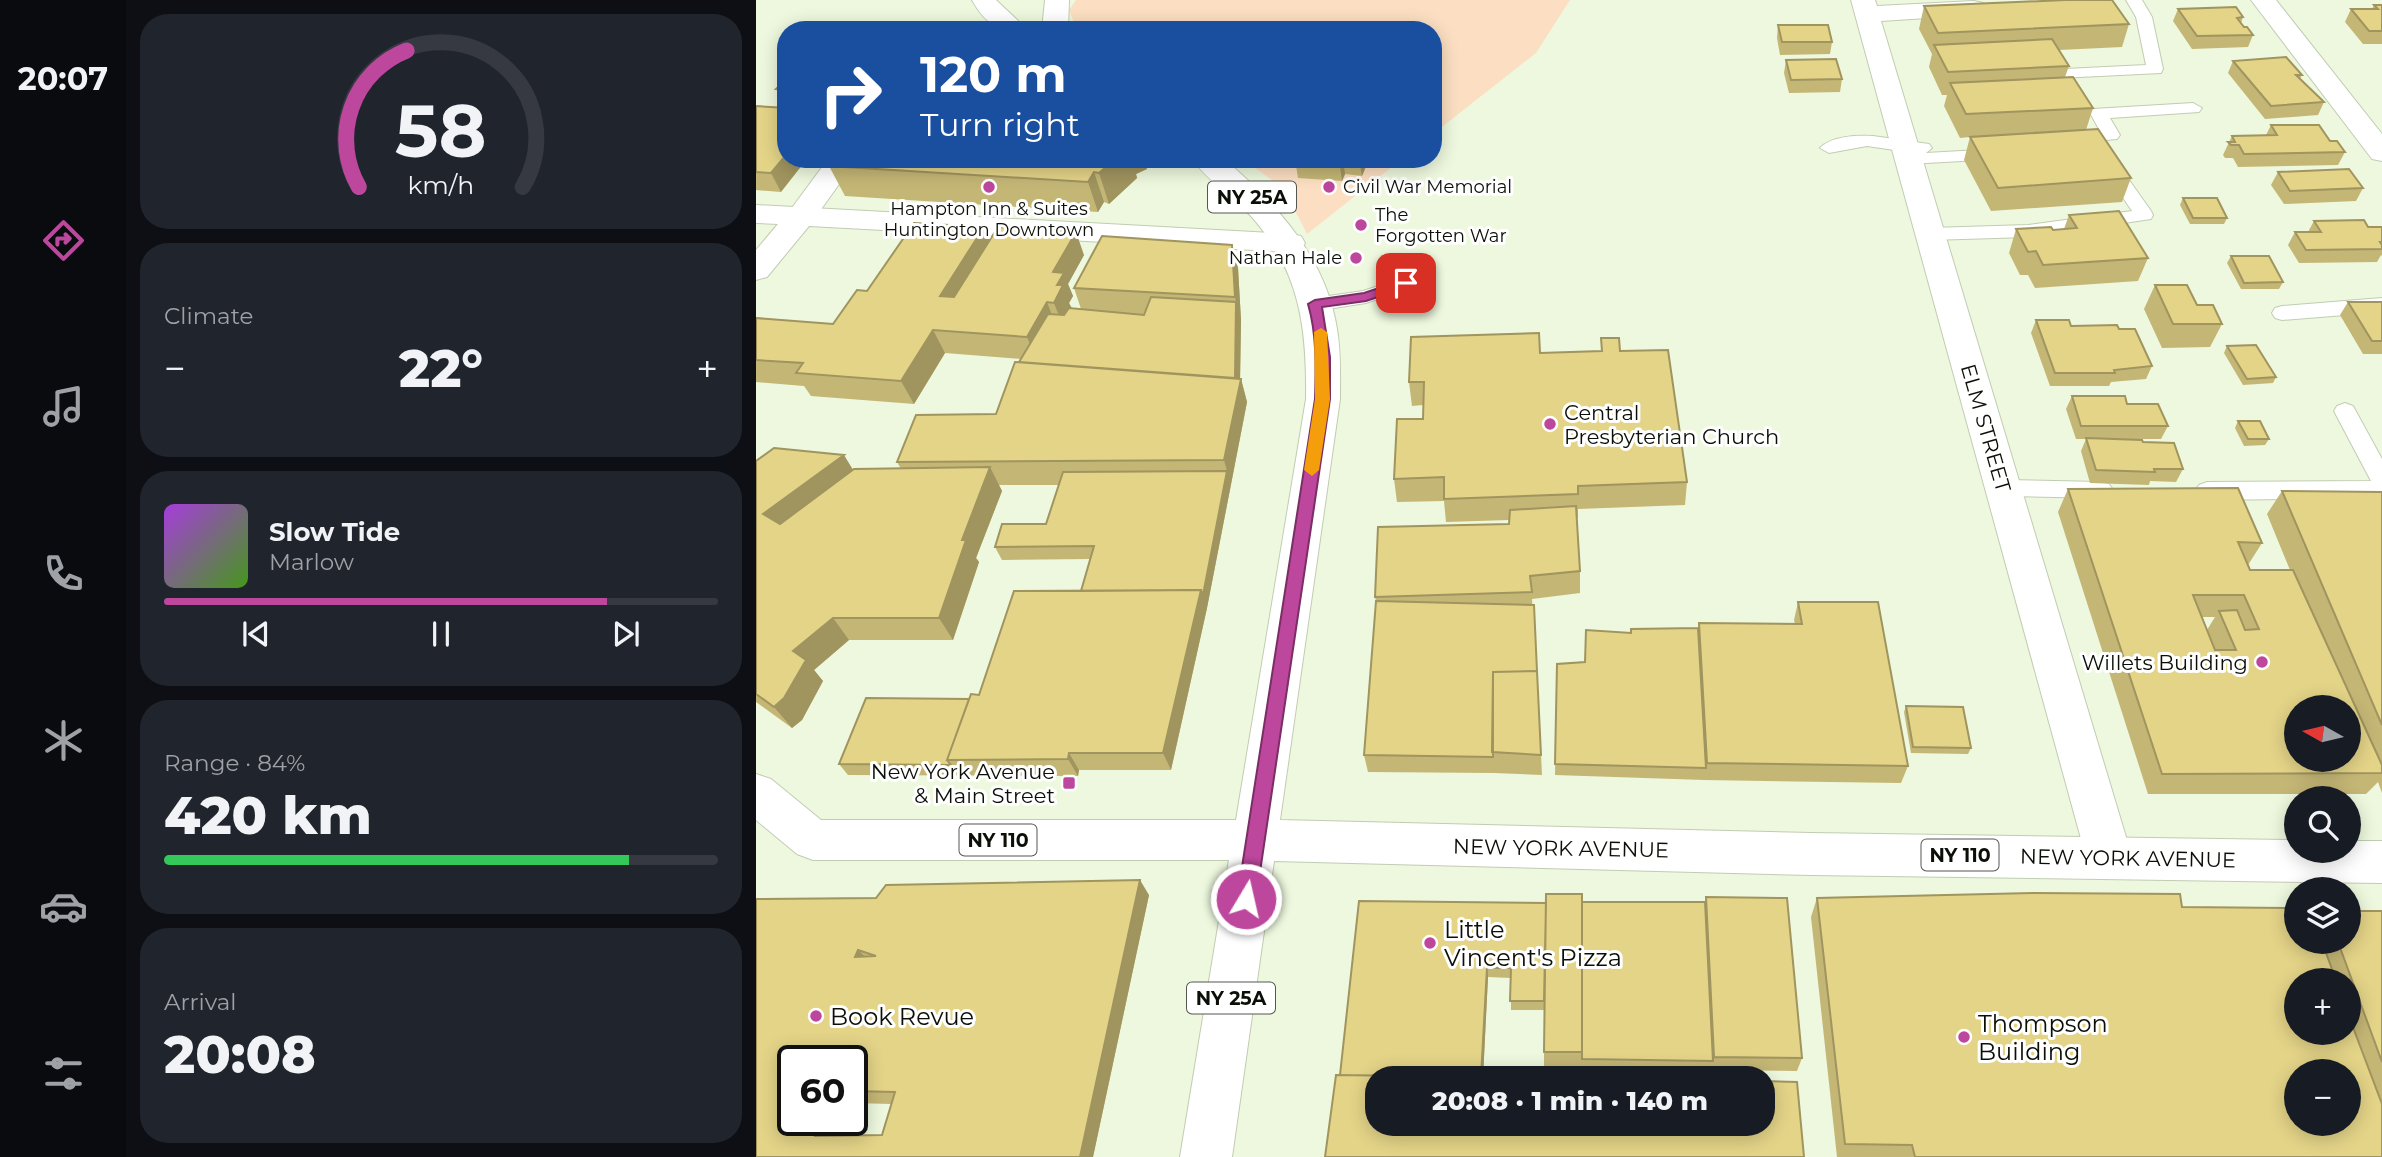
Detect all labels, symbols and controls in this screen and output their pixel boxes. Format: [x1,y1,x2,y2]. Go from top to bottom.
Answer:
text: 120 m [920,45,1067,104]
icon: right [805,49,896,140]
text: 20:07 [18,59,108,98]
text: 58 [395,88,487,176]
text: Turn right [920,105,1080,144]
text: km/h [408,170,474,200]
place label: Civil War Memorial [1343,176,1512,198]
marker: Hampton Inn & Suites Huntington Downtown [981,179,997,195]
marker: Civil War Memorial [1321,179,1337,195]
road number: NY 25A [1208,182,1296,212]
place label: Hampton Inn & Suites Huntington Downtown [884,198,1094,241]
place label: The Forgotten War [1375,204,1507,247]
icon: directions [39,216,88,265]
marker: The Forgotten War [1353,217,1369,233]
place label: Nathan Hale [1229,247,1342,269]
marker: Nathan Hale [1348,250,1364,266]
pin [1376,253,1436,313]
icon: arrive [1387,264,1425,302]
text: Climate [164,302,253,330]
text: 22° [399,337,483,400]
text: − [164,345,186,392]
text: + [696,345,718,392]
street label: ELM STREET [1956,361,2016,495]
icon: music [39,382,88,431]
place label: Central Presbyterian Church [1564,400,1779,449]
marker: Central Presbyterian Church [1542,416,1558,432]
text: Slow Tide [269,516,400,548]
text: Marlow [269,548,354,576]
icon: phone [39,549,88,598]
icon: previous [237,615,275,653]
icon: pause [422,615,460,653]
icon: next [607,615,645,653]
place label: Willets Building [2081,650,2248,675]
marker: Willets Building [2254,654,2270,670]
north arrow [2284,695,2361,772]
map controls [2284,695,2361,1136]
icon: climate [39,716,88,765]
text: Range · 84% [164,749,305,777]
place label: New York Avenue & Main Street [871,759,1055,808]
marker: New York Avenue & Main Street [1061,775,1077,791]
text: 420 km [164,784,372,847]
button: search [2284,786,2361,863]
road number: NY 110 [960,824,1036,856]
street label: NEW YORK AVENUE [1453,834,1669,862]
road number: NY 110 [1922,840,1998,870]
street label: NEW YORK AVENUE [2020,844,2236,872]
position arrow [1209,862,1283,936]
button: layers [2284,877,2361,954]
icon: car [39,882,88,931]
place label: Little Vincent's Pizza [1444,915,1622,972]
marker: Little Vincent's Pizza [1422,935,1438,951]
button: + [2284,968,2361,1045]
road number: NY 25A [1187,982,1275,1014]
text: Arrival [164,988,237,1016]
place label: Book Revue [830,1002,974,1031]
marker: Book Revue [808,1008,824,1024]
place label: Thompson Building [1978,1009,2108,1066]
text: 20:08 [164,1023,316,1086]
marker: Thompson Building [1956,1029,1972,1045]
speed limit sign: 60 [777,1045,868,1136]
icon: filters [39,1049,88,1098]
button: − [2284,1059,2361,1136]
text: 20:08 · 1 min · 140 m [1432,1085,1708,1117]

